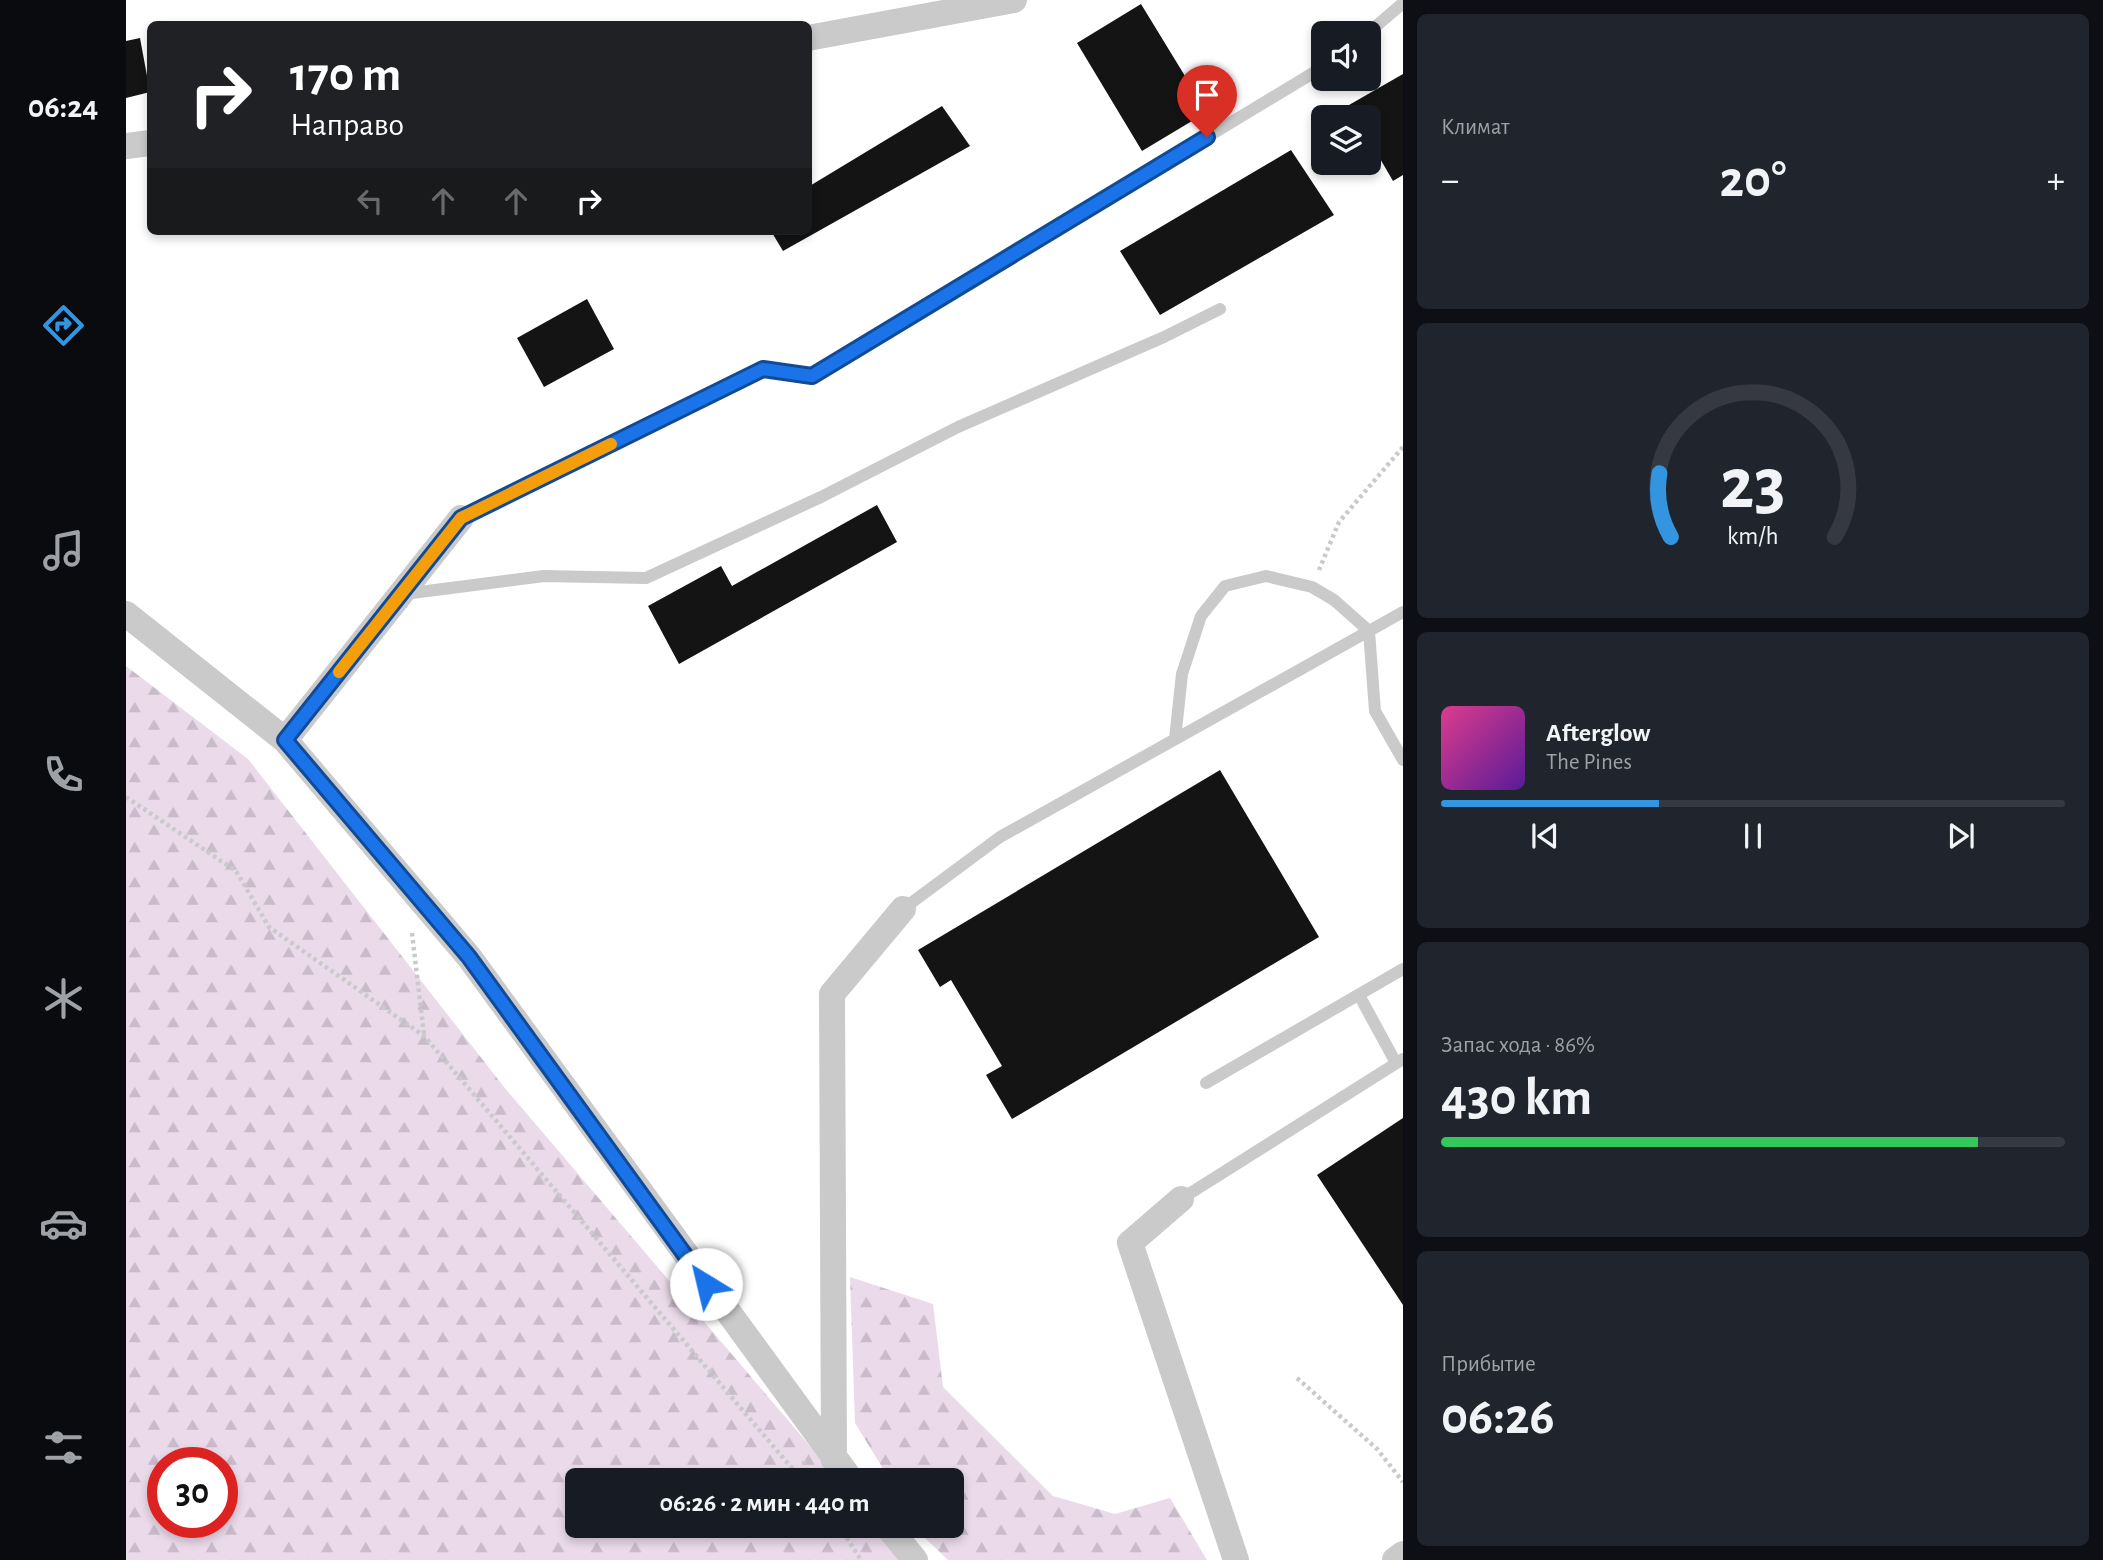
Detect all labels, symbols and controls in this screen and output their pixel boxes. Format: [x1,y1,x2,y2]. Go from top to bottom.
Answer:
map controls [1311,21,1381,175]
button: sound [1311,21,1381,91]
icon: right [175,49,266,140]
text: 170 m [290,51,401,100]
pin [1177,65,1237,137]
icon: arrive [1188,76,1226,114]
text: 06:24 [28,91,98,123]
button: layers [1311,105,1381,175]
text: Направо [290,109,404,141]
text: Климат [1441,116,1510,139]
text: 20° [1720,154,1786,206]
text: − [1441,162,1459,200]
text: + [2047,162,2065,200]
icon: left [351,182,389,220]
icon: ahead [424,182,462,220]
icon: ahead [497,182,535,220]
icon: right [570,182,608,220]
icon: directions [39,301,88,350]
text: 23 [1720,449,1786,522]
text: km/h [1727,524,1779,549]
icon: music [39,526,88,575]
text: Afterglow [1546,720,1650,746]
icon: phone [39,750,88,799]
text: The Pines [1546,751,1632,774]
icon: previous [1526,817,1564,855]
icon: pause [1734,817,1772,855]
icon: next [1942,817,1980,855]
icon: climate [39,974,88,1023]
text: Запас хода · 86% [1441,1034,1595,1057]
text: 430 km [1441,1072,1592,1124]
icon: car [39,1199,88,1248]
position arrow [669,1247,743,1321]
text: Прибытие [1441,1353,1536,1376]
text: 06:26 [1441,1391,1555,1443]
icon: filters [39,1423,88,1472]
speed limit sign: 30 [147,1447,238,1538]
text: 06:26 · 2 мин · 440 m [660,1490,869,1516]

